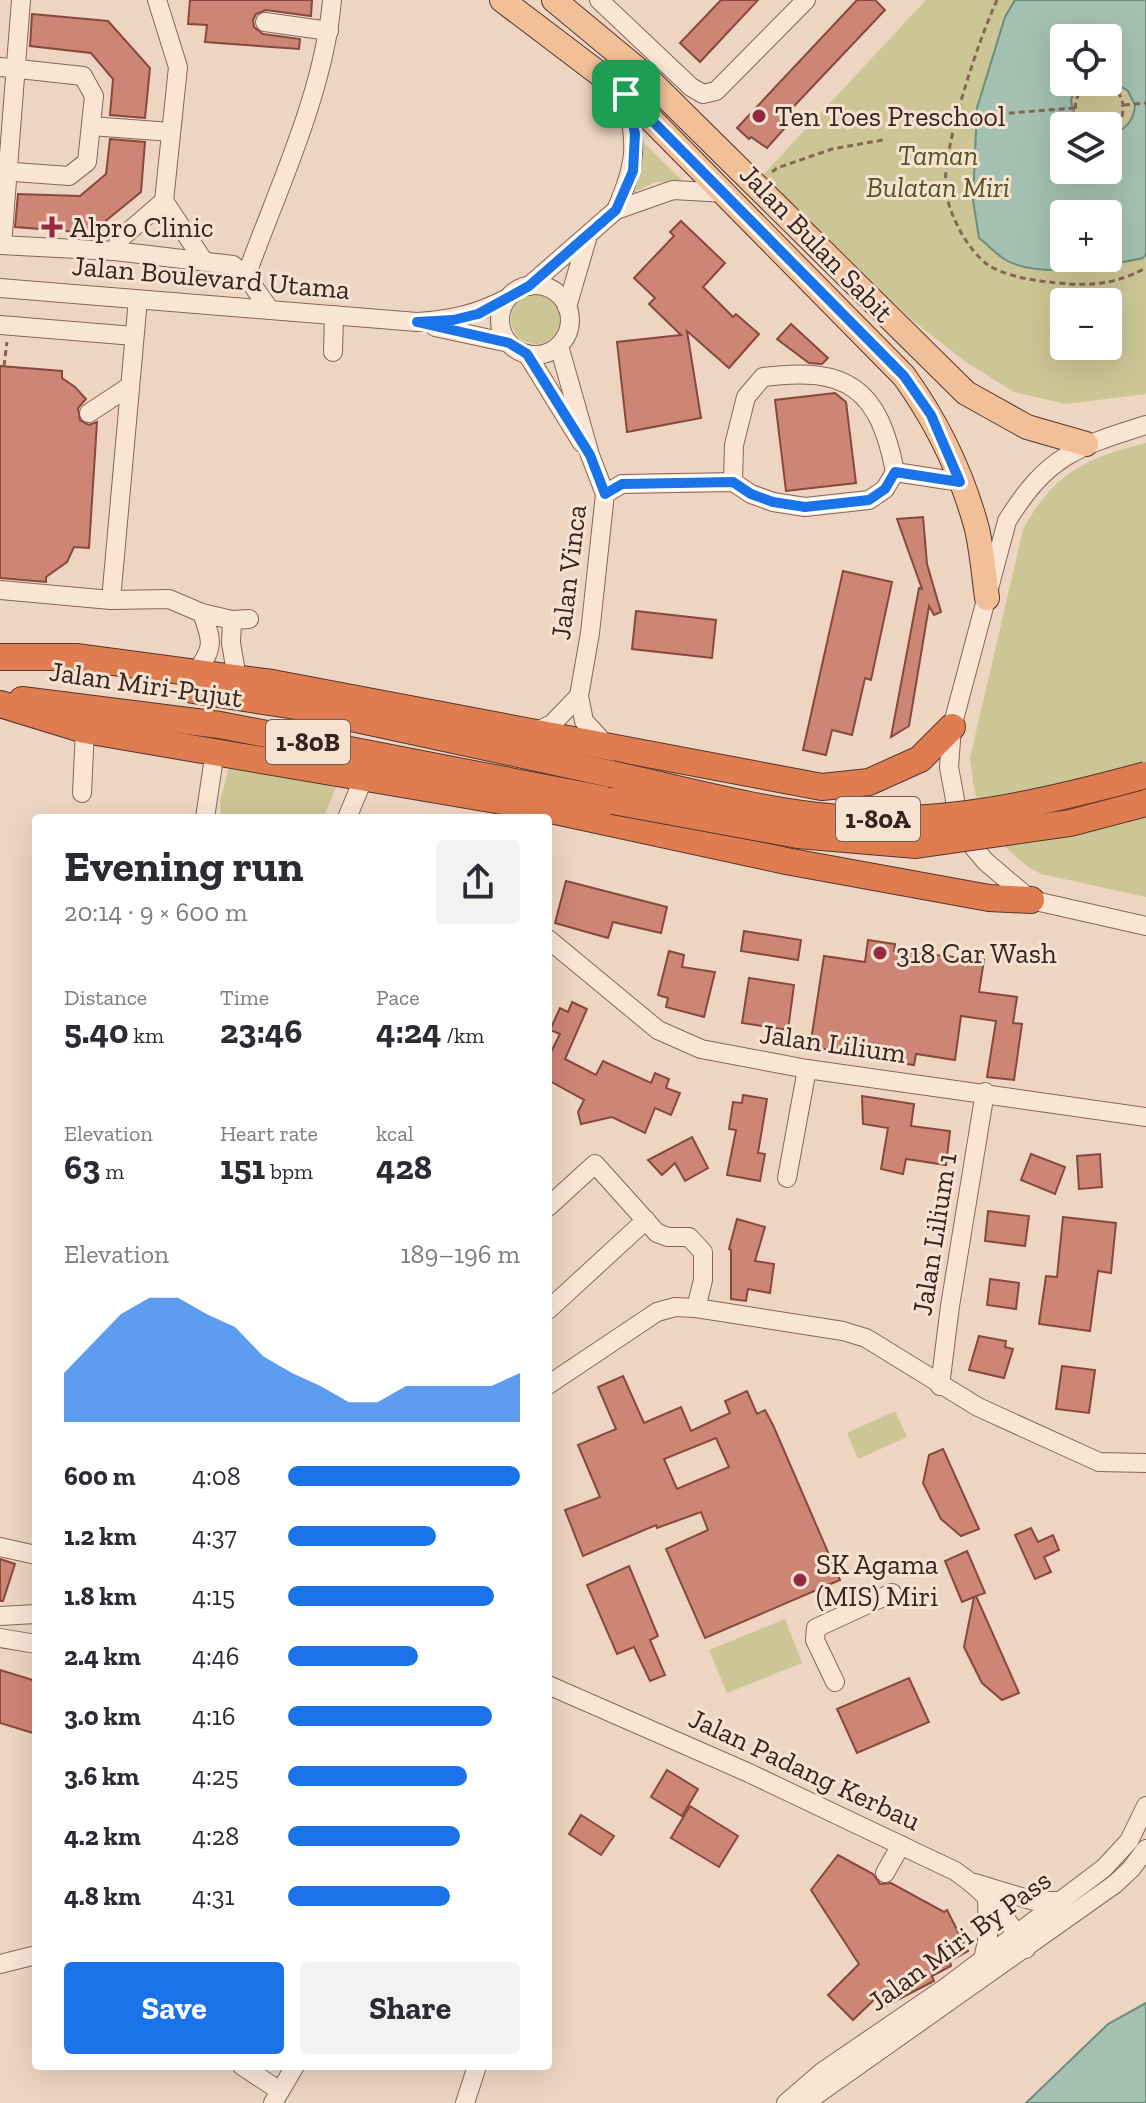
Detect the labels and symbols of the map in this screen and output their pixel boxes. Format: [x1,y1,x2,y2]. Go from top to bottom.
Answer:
pin [592,60,660,128]
place label: Ten Toes Preschool [775,100,1005,133]
marker: Ten Toes Preschool [750,107,768,125]
park label: Taman Bulatan Miri [866,139,1010,204]
street label: Jalan Bulan Sabit [733,158,901,330]
place label: Alpro Clinic [70,211,214,244]
marker: Alpro Clinic [41,216,63,238]
street label: Jalan Boulevard Utama [71,249,352,306]
street label: Jalan Vinca [544,502,593,642]
street label: Jalan Miri-Pujut [47,655,245,714]
road number: 1-80B [266,720,350,764]
road number: 1-80A [836,797,920,841]
place label: 318 Car Wash [896,937,1057,970]
marker: 318 Car Wash [871,944,889,962]
street label: Jalan Lilium [758,1017,908,1070]
street label: Jalan Lilium 1 [905,1150,964,1318]
place label: SK Agama (MIS) Miri [816,1548,939,1613]
marker: SK Agama (MIS) Miri [791,1571,809,1589]
street label: Jalan Padang Kerbau [684,1701,926,1838]
street label: Jalan Miri By Pass [861,1863,1057,2018]

